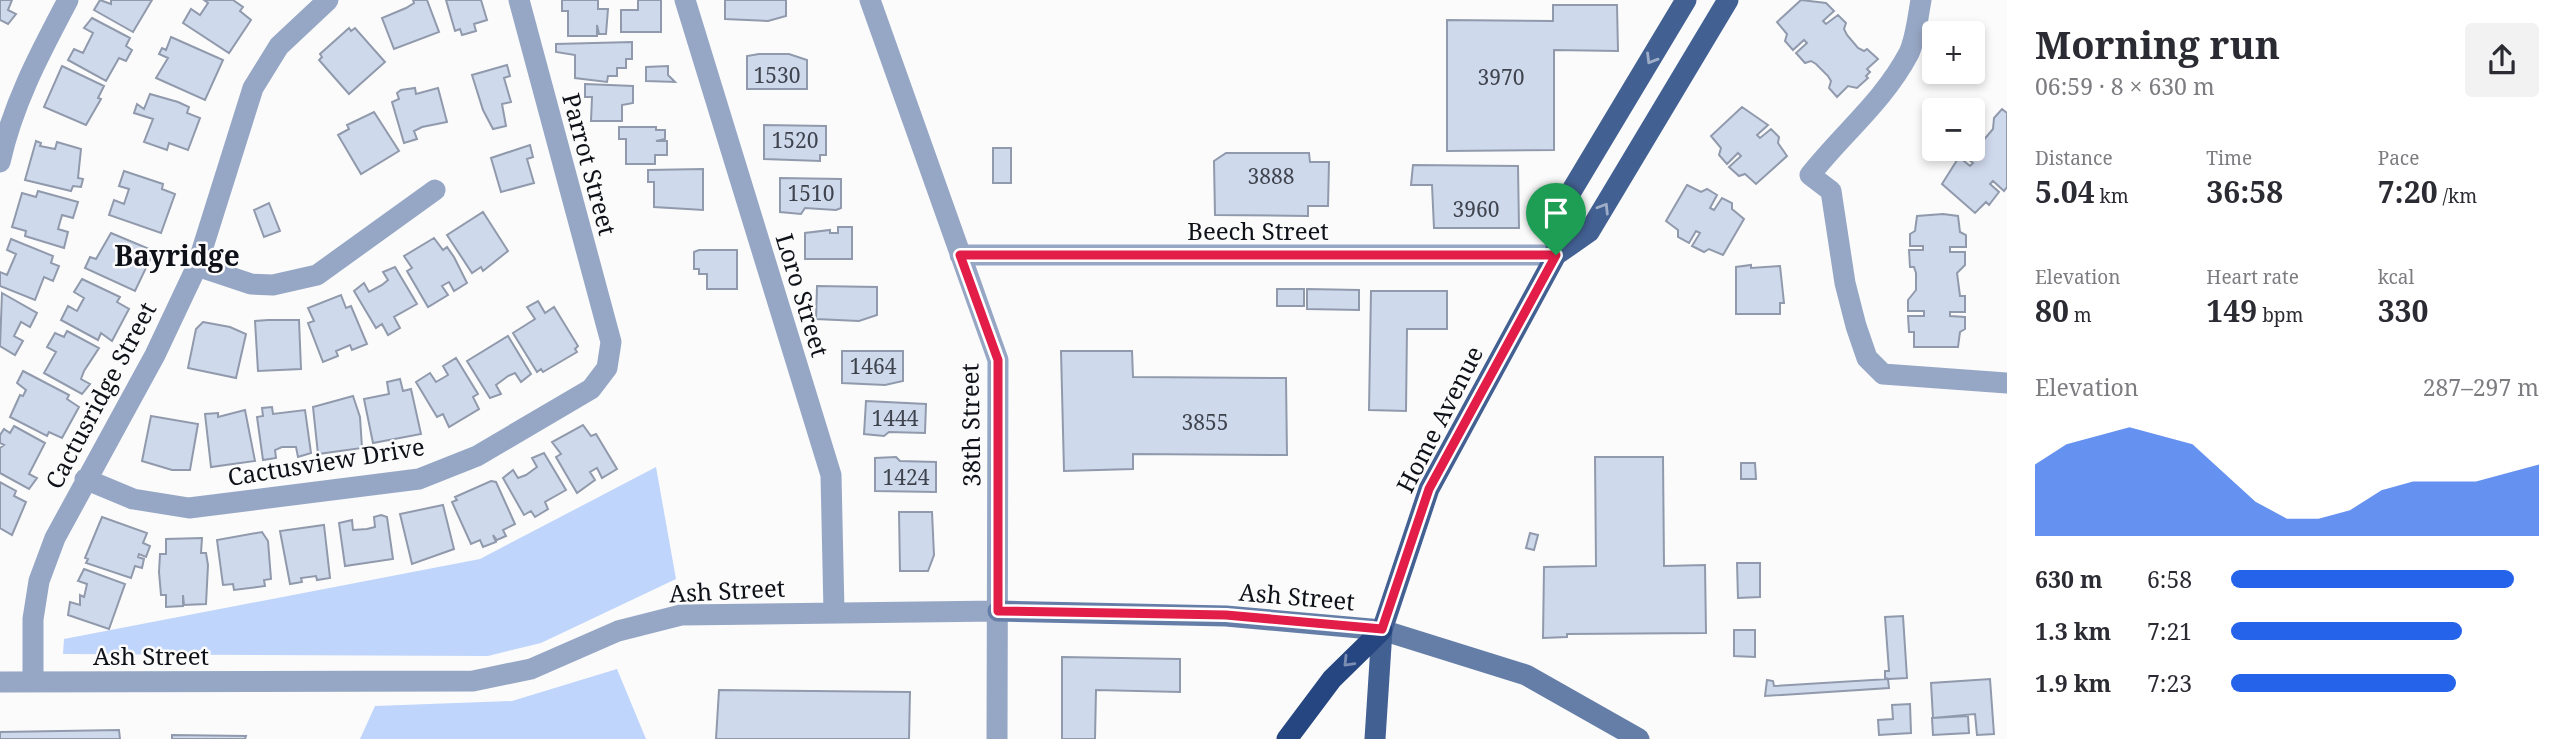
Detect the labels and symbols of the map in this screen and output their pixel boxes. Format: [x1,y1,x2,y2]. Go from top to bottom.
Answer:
one-way arrow [1646,51,1659,64]
house number: 1530 [754,61,800,89]
house number: 3970 [1478,63,1524,91]
street label: Parrot Street [555,89,625,239]
house number: 1520 [772,126,818,154]
house number: 3888 [1248,162,1294,190]
house number: 1510 [788,179,834,207]
pin [1526,183,1586,255]
house number: 3960 [1453,195,1499,223]
one-way arrow [1595,203,1608,216]
street label: Beech Street [1187,214,1329,247]
street label: Loro Street [769,229,837,361]
district label: Bayridge [114,236,240,274]
street label: Cactusridge Street [37,296,163,494]
street label: Home Avenue [1388,340,1490,498]
house number: 1464 [850,352,897,380]
street label: 38th Street [952,363,988,487]
house number: 1444 [872,404,919,432]
house number: 3855 [1182,408,1228,436]
street label: Cactusview Drive [225,429,427,493]
house number: 1424 [883,463,930,491]
street label: Ash Street [668,570,786,610]
street label: Ash Street [1238,575,1356,617]
street label: Ash Street [93,639,209,672]
one-way arrow [1343,654,1356,667]

